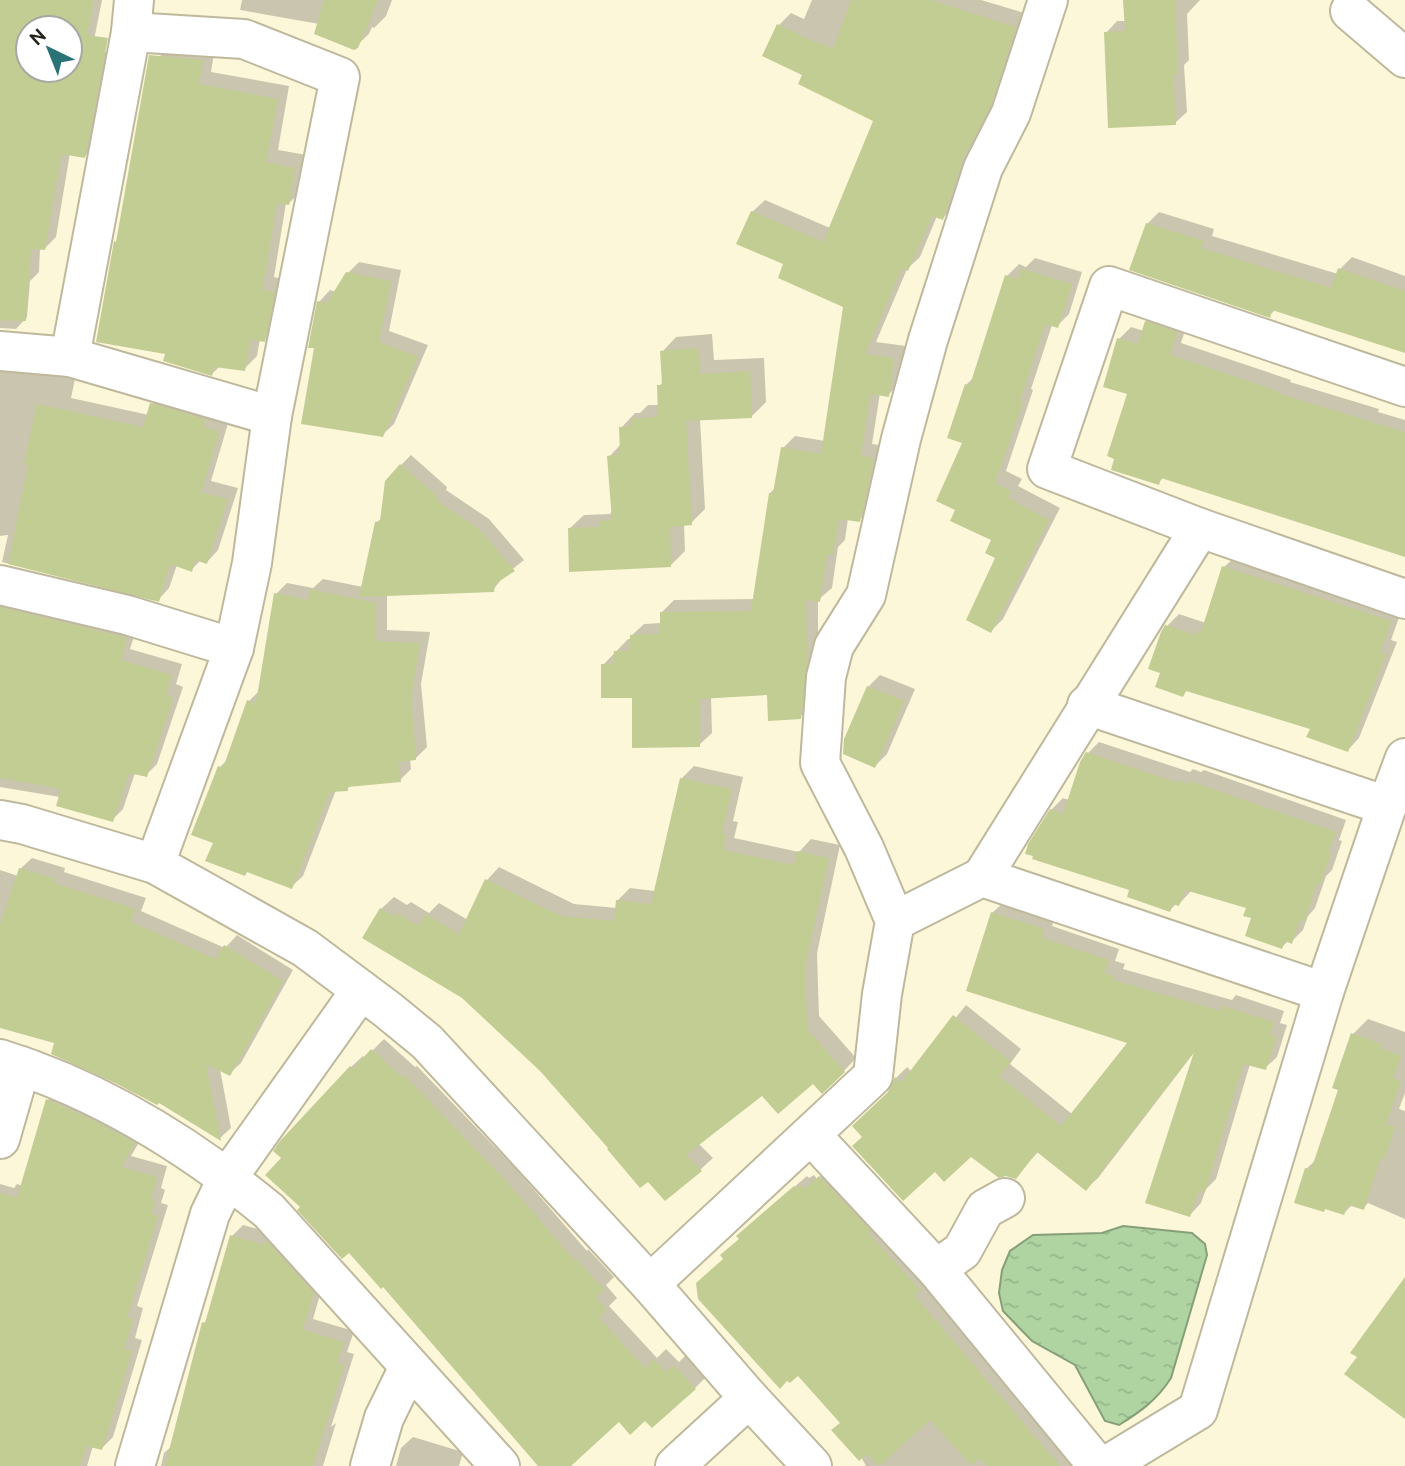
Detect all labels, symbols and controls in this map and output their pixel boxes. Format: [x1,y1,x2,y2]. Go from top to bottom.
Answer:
north arrow [14,14,84,84]
text: N [25,24,50,49]

